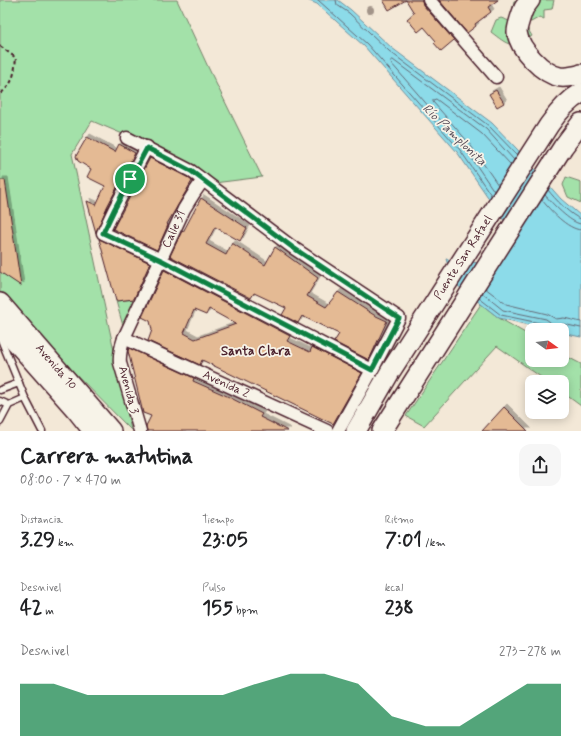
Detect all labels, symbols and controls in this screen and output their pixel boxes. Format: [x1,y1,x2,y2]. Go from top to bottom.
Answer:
water label: Río Pamplonita [418,100,490,170]
pin [113,162,147,196]
icon: arrive [119,168,141,190]
street label: Calle 31 [159,208,190,251]
street label: Puente San Rafael [431,212,497,303]
north arrow [525,323,569,367]
map controls [525,323,569,419]
street label: Avenida 10 [31,341,80,394]
district label: Santa Clara [221,343,291,360]
street label: Avenida 3 [114,364,142,416]
street label: Avenida 2 [200,367,252,402]
button: layers [525,375,569,419]
text: Carrera matutina [20,443,193,471]
button: share [519,444,561,486]
text: 08:00 · 7 × 470 m [20,472,121,489]
text: Distancia [20,513,63,527]
text: Tiempo [202,513,234,527]
text: Ritmo [385,513,414,527]
text: 3.29 [20,527,55,554]
text: 23:05 [202,527,248,554]
text: 7:01 [385,527,422,554]
text: km [55,536,74,550]
text: /km [422,536,446,550]
text: Desnivel [20,581,62,595]
text: Pulso [202,581,225,595]
text: kcal [385,581,403,595]
text: 42 [20,595,42,622]
text: 155 [202,595,233,622]
text: 238 [385,595,414,622]
text: m [42,604,54,618]
text: bpm [233,604,258,618]
text: Desnivel [20,643,69,660]
text: 273–278 m [499,643,561,660]

